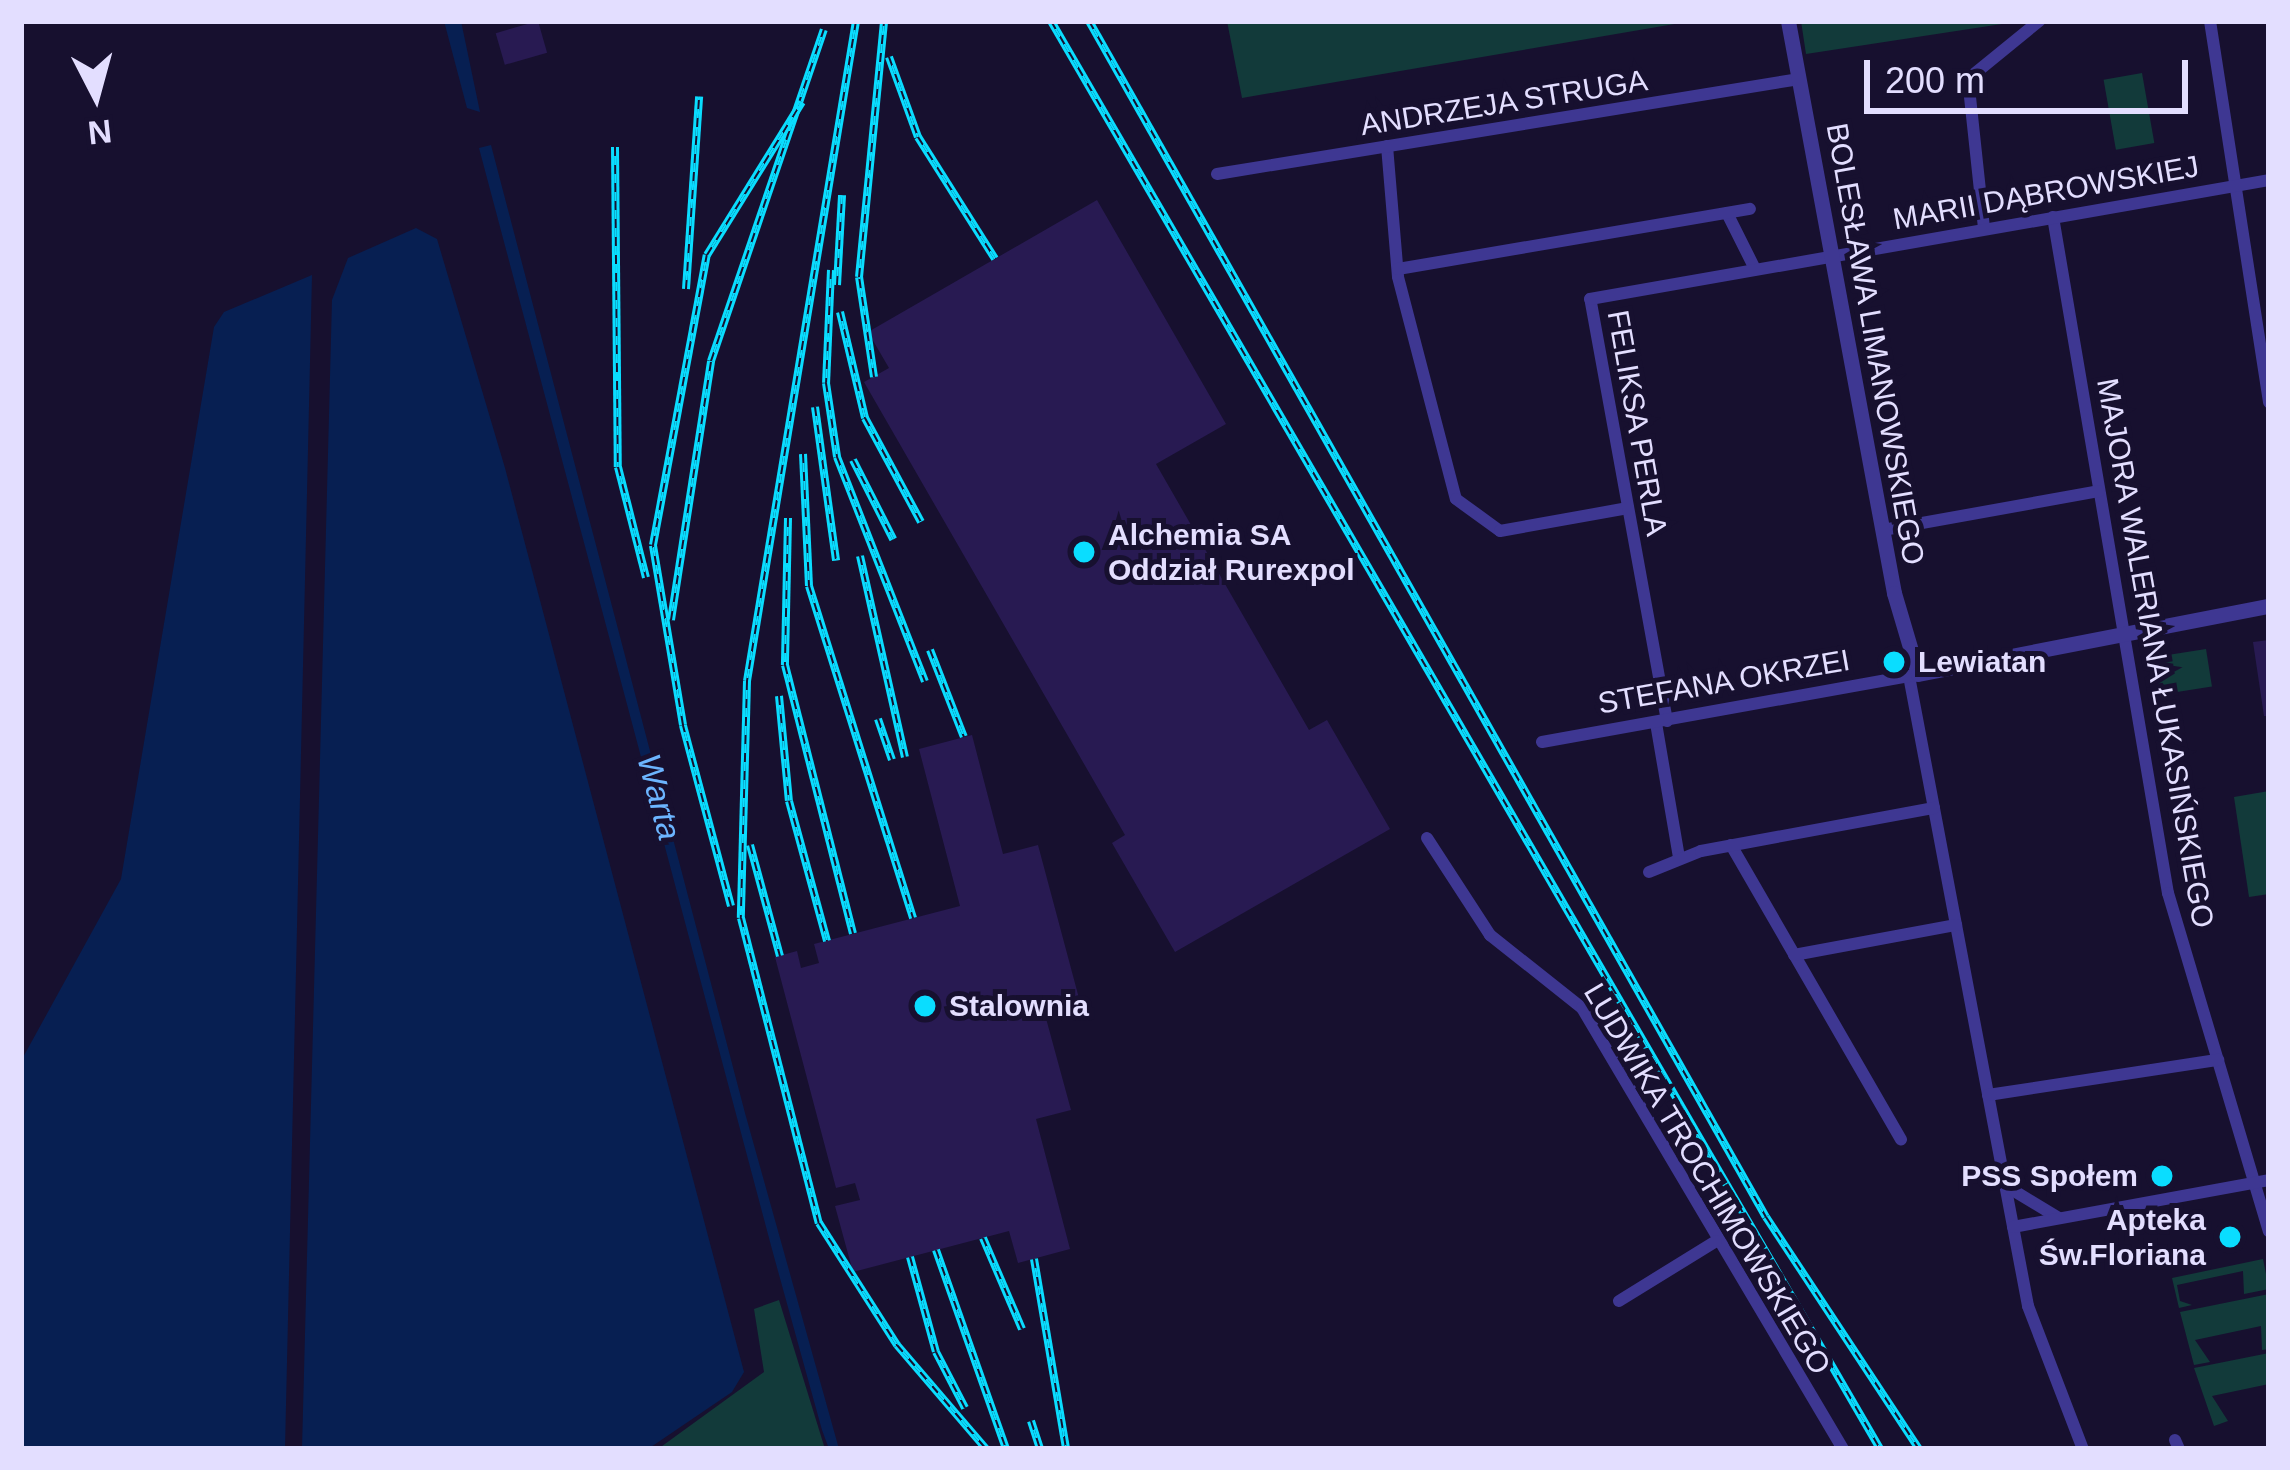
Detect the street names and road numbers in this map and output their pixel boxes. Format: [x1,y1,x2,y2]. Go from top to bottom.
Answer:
street label: ANDRZEJA STRUGA [1357,62,1651,144]
street label: BOLESŁAWA LIMANOWSKIEGO [1818,120,1932,568]
street label: MARII DĄBROWSKIEJ [1890,148,2202,238]
street label: FELIKSA PERLA [1599,307,1675,539]
street label: MAJORA WALERIANA ŁUKASIŃSKIEGO [2089,374,2221,932]
street label: STEFANA OKRZEI [1594,642,1854,722]
street label: LUDWIKA TROCHIMOWSKIEGO [1575,976,1839,1382]

